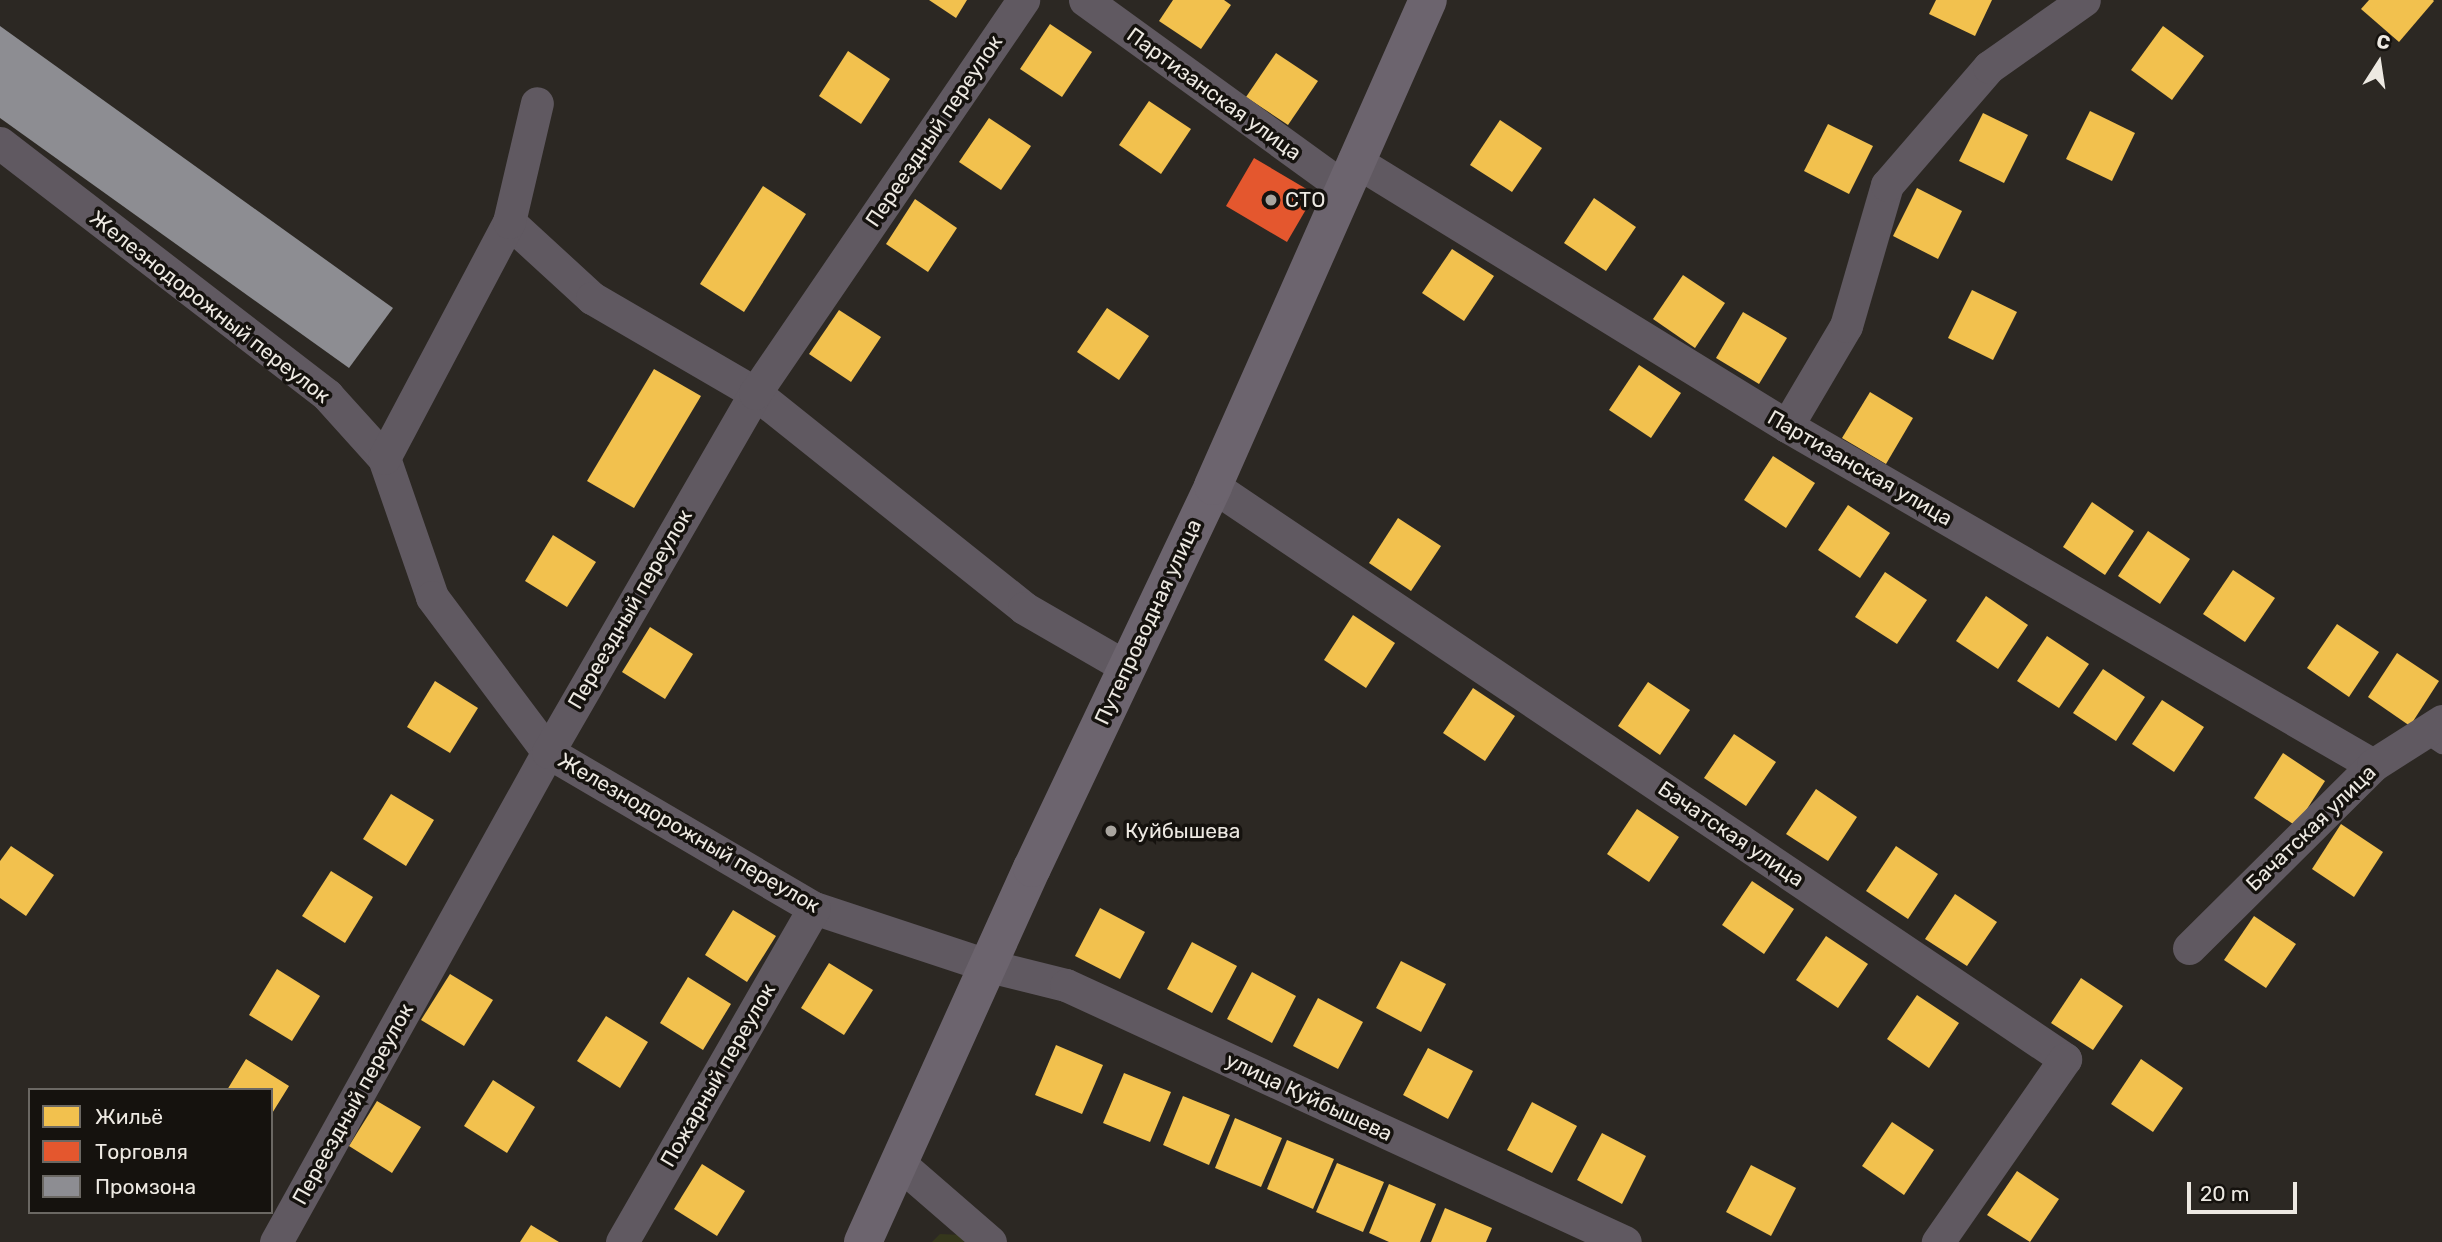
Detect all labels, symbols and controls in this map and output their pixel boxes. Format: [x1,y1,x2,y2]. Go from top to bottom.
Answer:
street label: Партизанская улица [1122,22,1306,166]
north arrow [2344,28,2414,98]
text: С [2375,29,2392,55]
street label: Переездный переулок [860,30,1008,232]
place label: СТО [1285,187,1325,213]
marker: СТО [1263,192,1279,208]
street label: Железнодорожный переулок [85,205,335,409]
street label: Партизанская улица [1763,405,1957,531]
street label: Переездный переулок [563,505,697,713]
street label: Путепроводная улица [1089,515,1207,729]
street label: Железнодорожный переулок [554,748,824,918]
street label: Бачатская улица [2241,760,2381,896]
street label: Бачатская улица [1653,776,1809,892]
place label: Куйбышева [1125,818,1240,844]
marker: Куйбышева [1103,823,1119,839]
street label: Пожарный переулок [655,979,781,1171]
street label: Переездный переулок [287,999,419,1209]
street label: улица Куйбышева [1222,1047,1396,1147]
legend [28,1088,273,1214]
text: Жильё [95,1104,163,1129]
text: Торговля [95,1139,188,1164]
scale bar [2190,1168,2300,1212]
text: Промзона [95,1174,196,1199]
text: 20 m [2200,1181,2249,1206]

